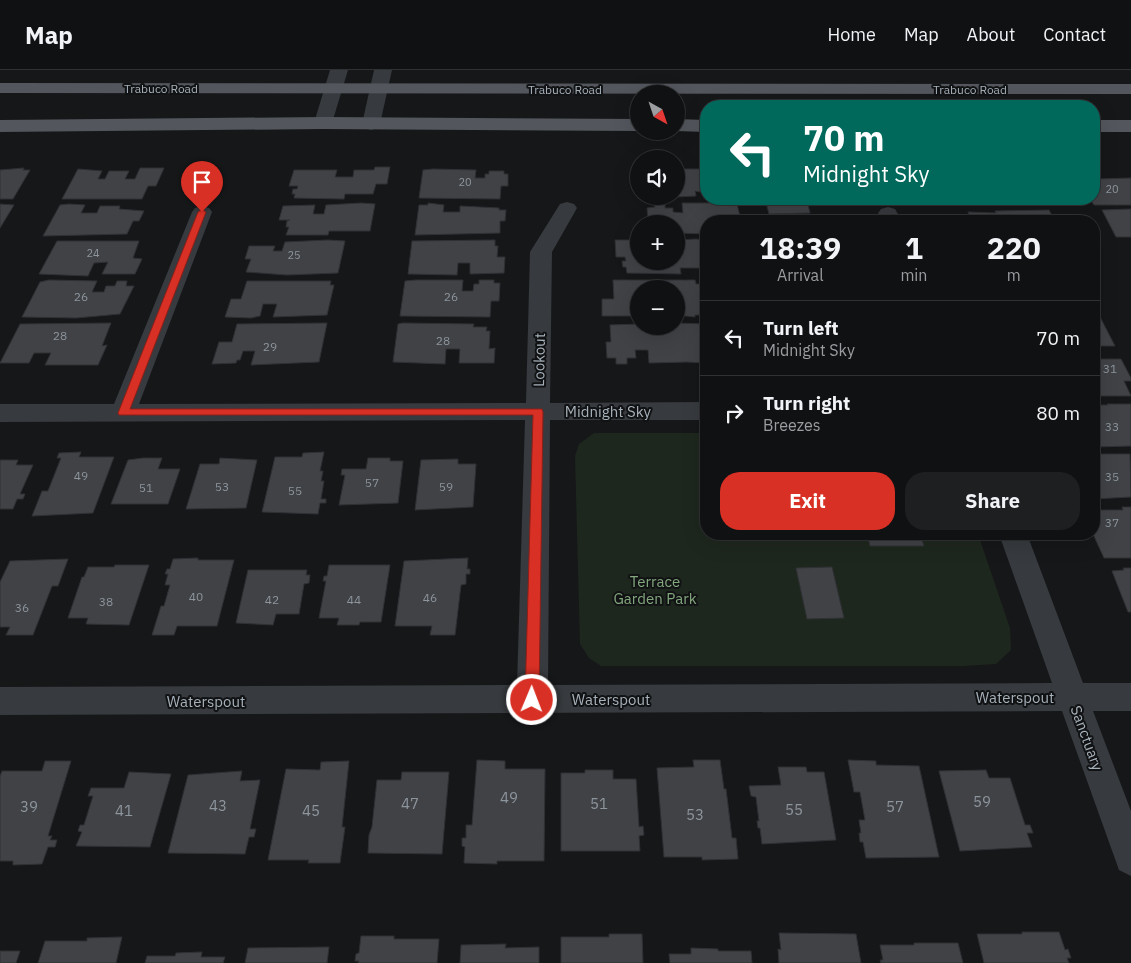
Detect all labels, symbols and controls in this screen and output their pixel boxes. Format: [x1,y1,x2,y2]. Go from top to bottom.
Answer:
text: Map [25,19,73,51]
text: Home [828,23,876,46]
text: Map [904,23,939,46]
text: About [967,23,1015,46]
text: Contact [1043,23,1106,46]
street label: Trabuco Road [124,81,198,96]
street label: Trabuco Road [528,82,602,97]
street label: Trabuco Road [933,82,1007,97]
north arrow [630,85,685,140]
map controls [630,85,685,335]
text: 70 m [803,115,885,161]
icon: left [720,120,785,185]
button: sound [630,150,685,205]
text: Midnight Sky [803,159,930,188]
pin [181,161,223,212]
icon: arrive [188,168,216,196]
house number: 20 [458,175,472,189]
house number: 20 [1105,182,1119,196]
button: + [630,215,685,270]
text: 18:39 [759,228,841,267]
text: 1 [905,228,923,267]
text: 220 [987,228,1041,267]
house number: 24 [86,246,100,260]
house number: 25 [287,248,301,262]
text: Arrival [777,265,824,285]
text: min [900,265,927,285]
text: m [1007,265,1021,285]
button: − [630,280,685,335]
house number: 26 [74,289,88,304]
house number: 26 [444,289,458,304]
text: Turn left [763,316,839,340]
icon: left [720,324,748,352]
text: 70 m [1036,326,1080,350]
house number: 28 [53,328,67,343]
house number: 28 [436,333,450,348]
street label: Lookout [529,333,549,387]
house number: 29 [263,339,277,354]
text: Midnight Sky [763,340,855,360]
house number: 31 [1103,361,1117,376]
text: Turn right [763,391,850,415]
icon: right [720,399,748,427]
text: 80 m [1036,401,1080,425]
street label: Midnight Sky [565,402,652,421]
text: Breezes [763,415,821,435]
house number: 33 [1105,419,1119,434]
house number: 49 [74,468,88,483]
house number: 35 [1105,469,1119,484]
button: Exit [720,472,895,530]
button: Share [905,472,1080,530]
house number: 57 [365,475,379,490]
house number: 53 [215,479,229,494]
house number: 59 [439,479,453,494]
house number: 51 [139,480,153,495]
house number: 55 [288,483,302,498]
house number: 37 [1105,515,1119,530]
park label: Terrace Garden Park [613,572,697,608]
house number: 40 [189,589,203,604]
house number: 46 [423,590,437,605]
house number: 42 [265,592,279,607]
house number: 44 [347,592,361,607]
house number: 38 [99,594,113,609]
house number: 36 [15,600,29,615]
position arrow [505,673,557,725]
street label: Waterspout [976,688,1054,707]
street label: Waterspout [572,690,650,709]
street label: Waterspout [167,692,245,711]
street label: Sanctuary [1066,703,1108,774]
house number: 49 [500,788,518,807]
house number: 59 [973,792,991,811]
house number: 47 [401,794,419,813]
house number: 51 [590,794,608,813]
house number: 43 [209,796,227,815]
house number: 39 [20,797,38,816]
house number: 57 [886,797,904,816]
house number: 55 [785,800,803,819]
house number: 41 [115,801,133,820]
house number: 45 [302,801,320,820]
house number: 53 [686,805,704,824]

